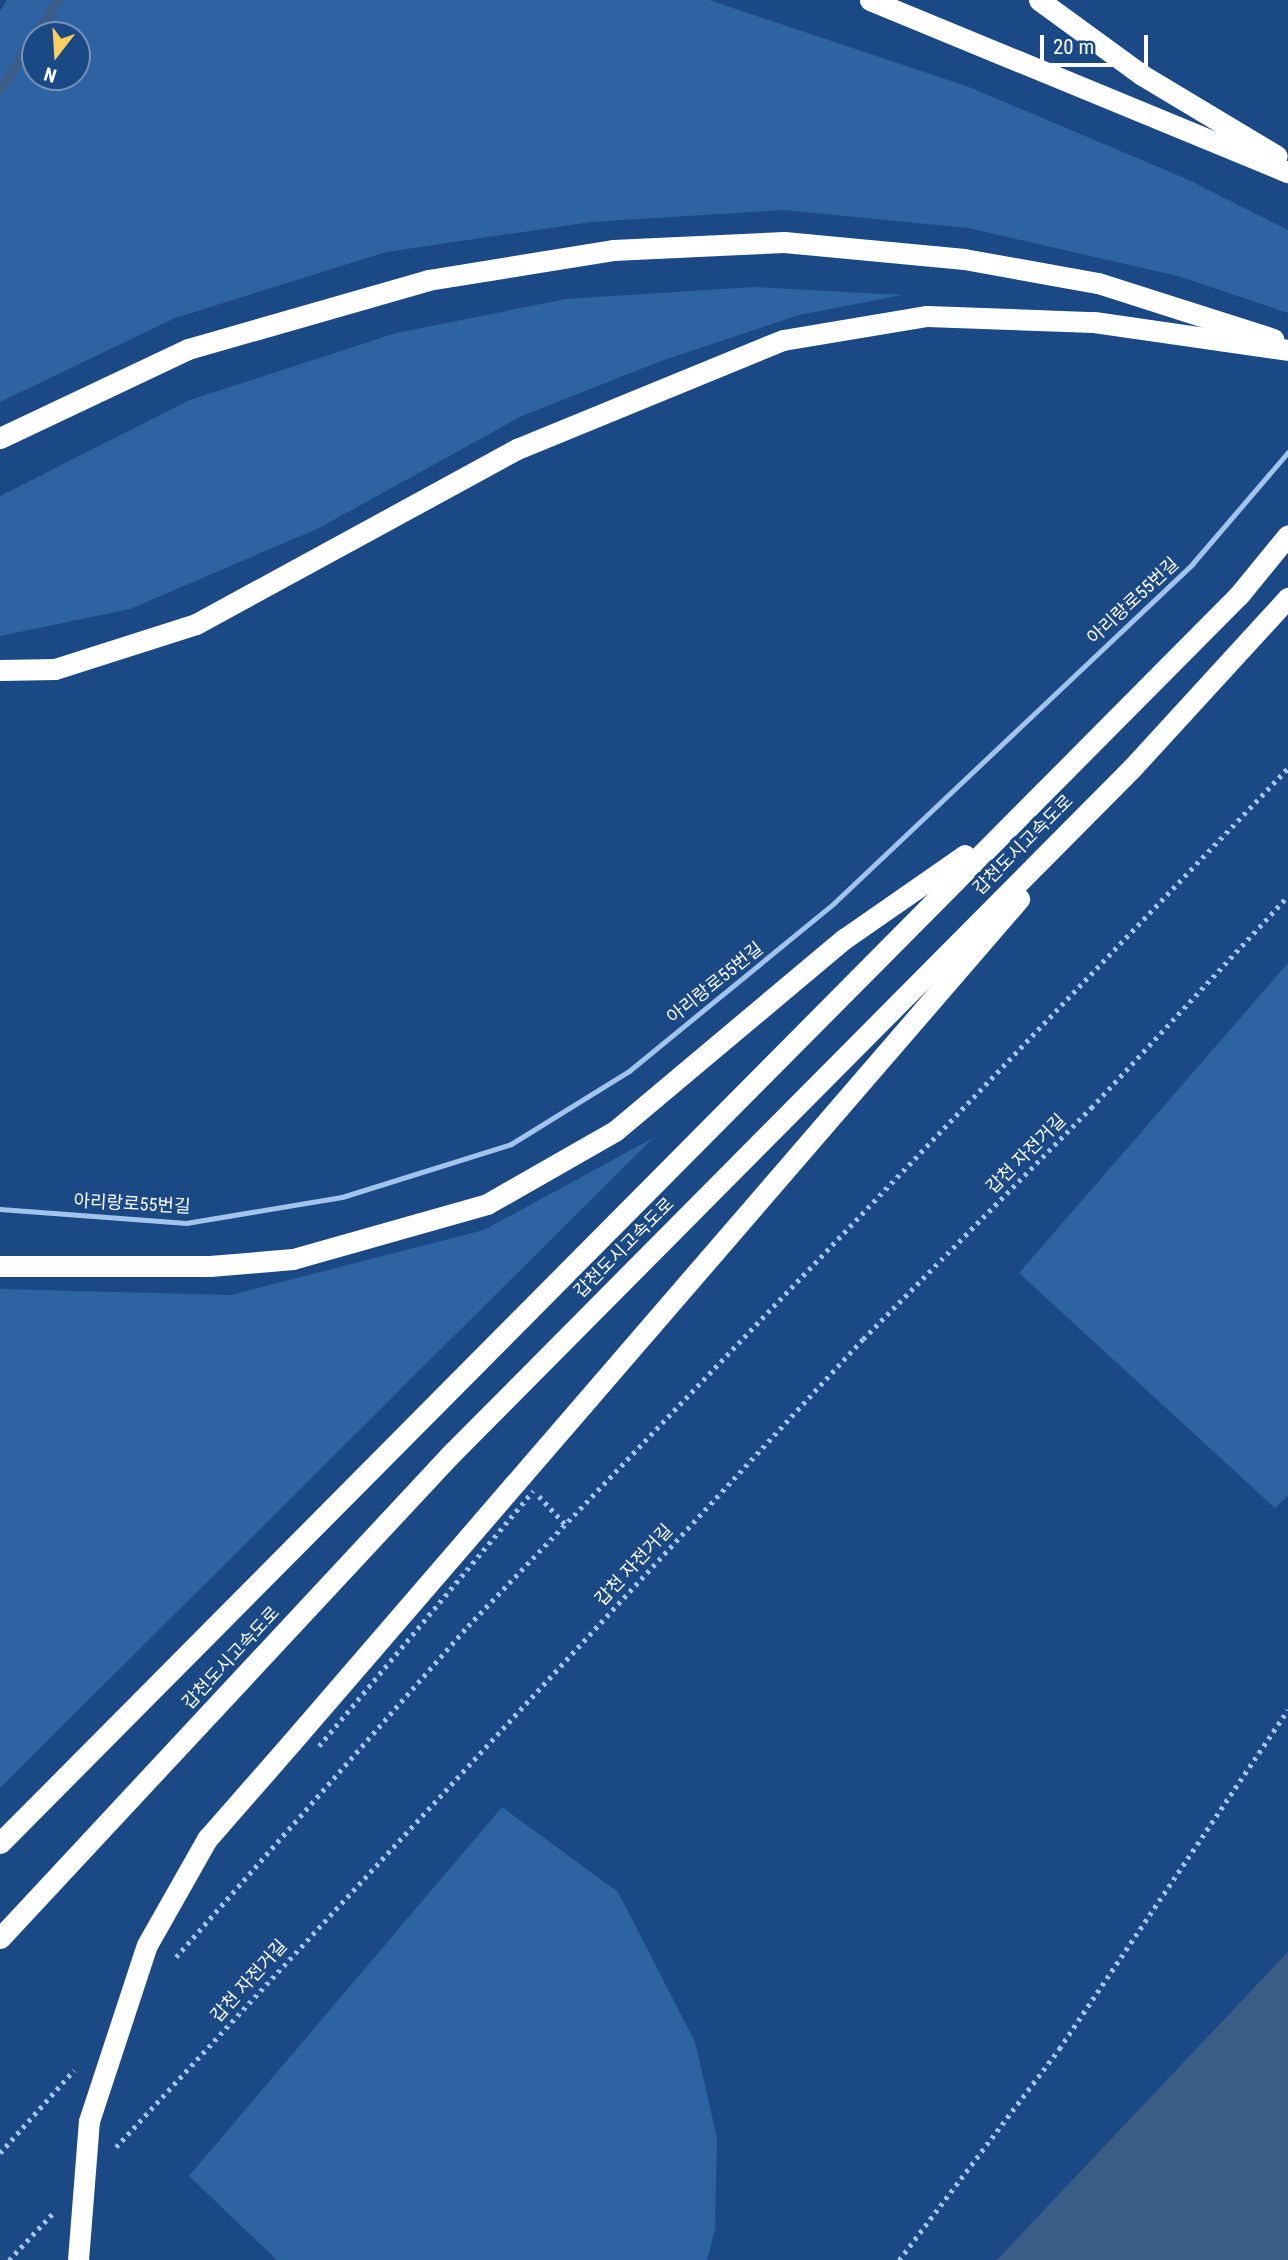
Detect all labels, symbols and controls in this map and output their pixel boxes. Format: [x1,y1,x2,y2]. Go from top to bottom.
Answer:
north arrow [21,21,91,91]
scale bar [1043,21,1152,65]
text: 20 m [1053,35,1094,59]
text: N [41,62,59,87]
street label: 아리랑로55번길 [1083,553,1183,649]
street label: 갑천도시고속도로 [969,791,1077,899]
street label: 아리랑로55번길 [663,938,767,1028]
street label: 갑천 자전거길 [982,1110,1070,1198]
street label: 아리랑로55번길 [73,1190,191,1218]
street label: 갑천도시고속도로 [570,1194,678,1302]
street label: 갑천 자전거길 [591,1520,677,1610]
street label: 갑천도시고속도로 [178,1602,284,1714]
street label: 갑천 자전거길 [206,1935,292,2027]

